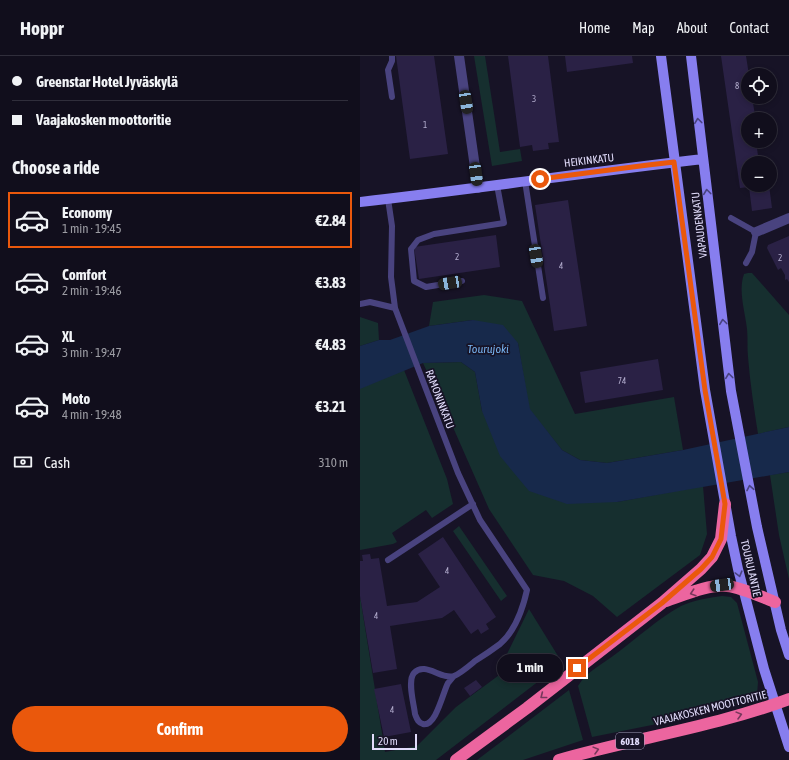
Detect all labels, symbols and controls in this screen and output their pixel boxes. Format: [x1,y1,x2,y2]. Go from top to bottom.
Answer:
text: Hoppr [20,17,64,39]
text: Home [579,20,610,36]
text: Map [632,20,655,36]
text: About [677,20,708,36]
text: Contact [730,20,769,36]
map controls [741,68,777,192]
button: locate [741,68,777,104]
text: Greenstar Hotel Jyväskylä [36,73,178,90]
house number: 8 [735,81,739,91]
car [458,89,474,115]
house number: 3 [532,94,536,104]
text: Vaajakosken moottoritie [36,111,171,128]
button: + [741,112,777,148]
one-way arrow [694,118,703,124]
house number: 1 [423,120,427,130]
street label: HEIKINKATU [563,151,615,169]
button: − [741,156,777,192]
text: Choose a ride [12,157,100,178]
car [468,161,484,187]
route start [531,170,549,188]
one-way arrow [703,189,712,196]
street label: VAPAUDENKATU [689,191,709,259]
icon: car [14,202,50,238]
text: Economy [62,204,112,221]
text: €2.84 [315,212,346,229]
text: 1 min · 19:45 [62,221,122,236]
car [528,243,544,269]
house number: 2 [455,252,459,262]
house number: 2 [778,253,782,263]
house number: 4 [559,261,563,271]
icon: car [14,264,50,300]
text: Comfort [62,266,106,283]
text: €3.83 [315,274,346,291]
car [437,275,463,291]
text: 2 min · 19:46 [62,283,122,298]
one-way arrow [719,318,728,325]
icon: car [14,326,50,362]
text: XL [62,328,75,345]
text: €4.83 [315,336,346,353]
water label: Tourujoki [467,342,509,356]
text: 3 min · 19:47 [62,345,122,360]
street label: RAMONINKATU [423,368,457,430]
one-way arrow [725,372,734,379]
house number: 74 [618,376,626,386]
icon: car [14,388,50,424]
text: Moto [62,390,90,407]
text: €3.21 [315,398,346,415]
text: 4 min · 19:48 [62,407,122,422]
icon: cash [12,451,34,473]
text: Cash [44,454,70,471]
text: 310 m [319,455,348,470]
one-way arrow [746,485,755,492]
street label: TOURULANTIE [739,538,763,598]
house number: 4 [445,566,449,576]
one-way arrow [734,571,743,578]
car [709,577,735,593]
one-way arrow [689,588,696,597]
house number: 4 [374,611,378,621]
callout: 1 min [497,654,563,682]
route end [568,659,586,677]
text: 1 min [517,660,543,675]
street label: VAAJAKOSKEN MOOTTORITIE [652,688,768,728]
one-way arrow [540,691,547,698]
house number: 4 [390,705,394,715]
button: Confirm [12,706,348,752]
one-way arrow [735,711,742,720]
scale bar [372,732,417,751]
road number: 6018 [616,733,644,749]
text: 20 m [378,735,398,747]
one-way arrow [593,746,599,754]

